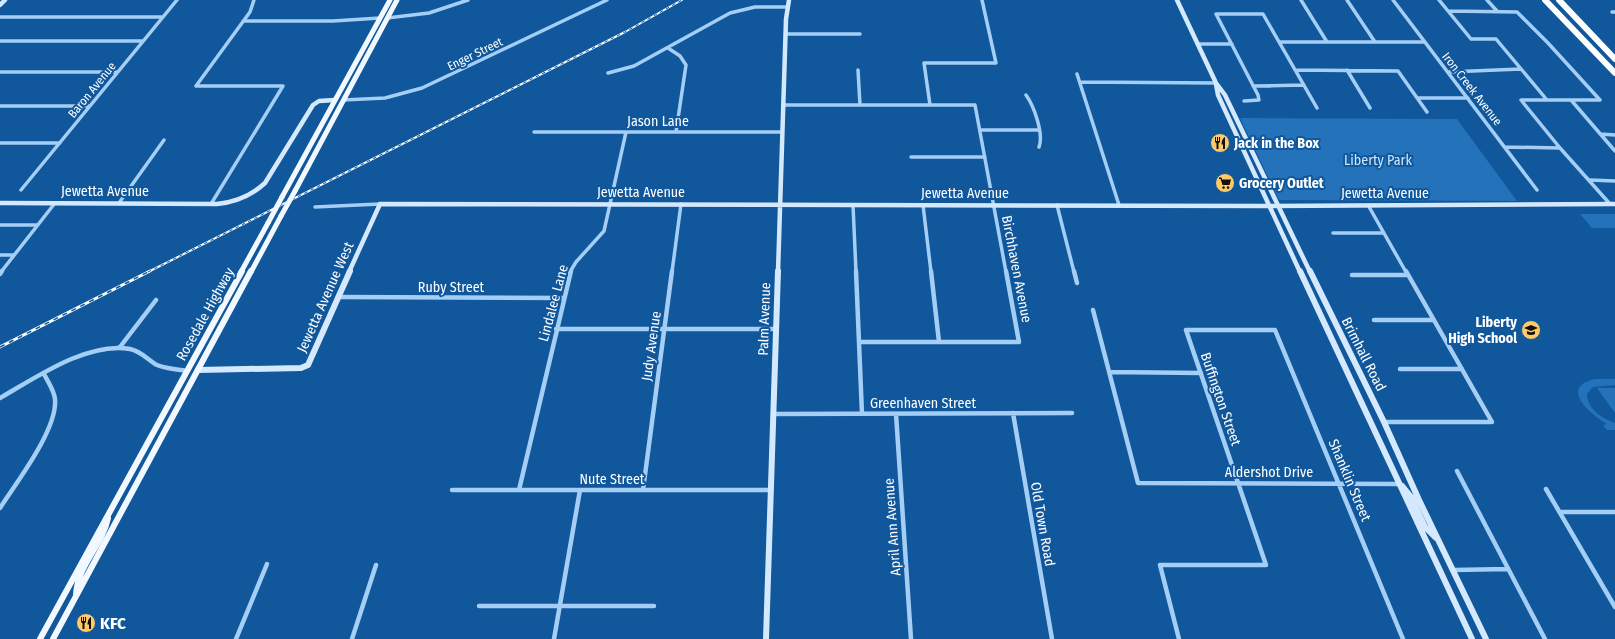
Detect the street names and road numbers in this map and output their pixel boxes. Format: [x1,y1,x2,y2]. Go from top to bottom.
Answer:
street label: Enger Street [445,35,505,73]
street label: Iron Creek Avenue [1439,50,1505,128]
street label: Baron Avenue [65,59,119,121]
street label: Jason Lane [627,113,689,130]
street label: Jewetta Avenue [61,183,149,200]
street label: Jewetta Avenue [597,184,685,201]
street label: Jewetta Avenue [921,185,1009,202]
street label: Jewetta Avenue [1341,185,1429,202]
street label: Birchhaven Avenue [998,214,1035,324]
street label: Jewetta Avenue West [293,239,358,355]
street label: Lindalee Lane [535,263,572,344]
street label: Rosedale Highway [173,264,238,364]
street label: Ruby Street [418,279,485,296]
street label: Palm Avenue [755,282,774,356]
street label: Judy Avenue [638,310,665,382]
street label: Brimhall Road [1338,314,1389,394]
street label: Buffington Street [1197,350,1245,448]
street label: Greenhaven Street [870,395,976,412]
street label: Shanklin Street [1325,437,1375,524]
street label: Aldershot Drive [1225,464,1313,481]
street label: Nute Street [580,471,645,488]
street label: April Ann Avenue [881,478,904,576]
street label: Old Town Road [1027,481,1058,567]

